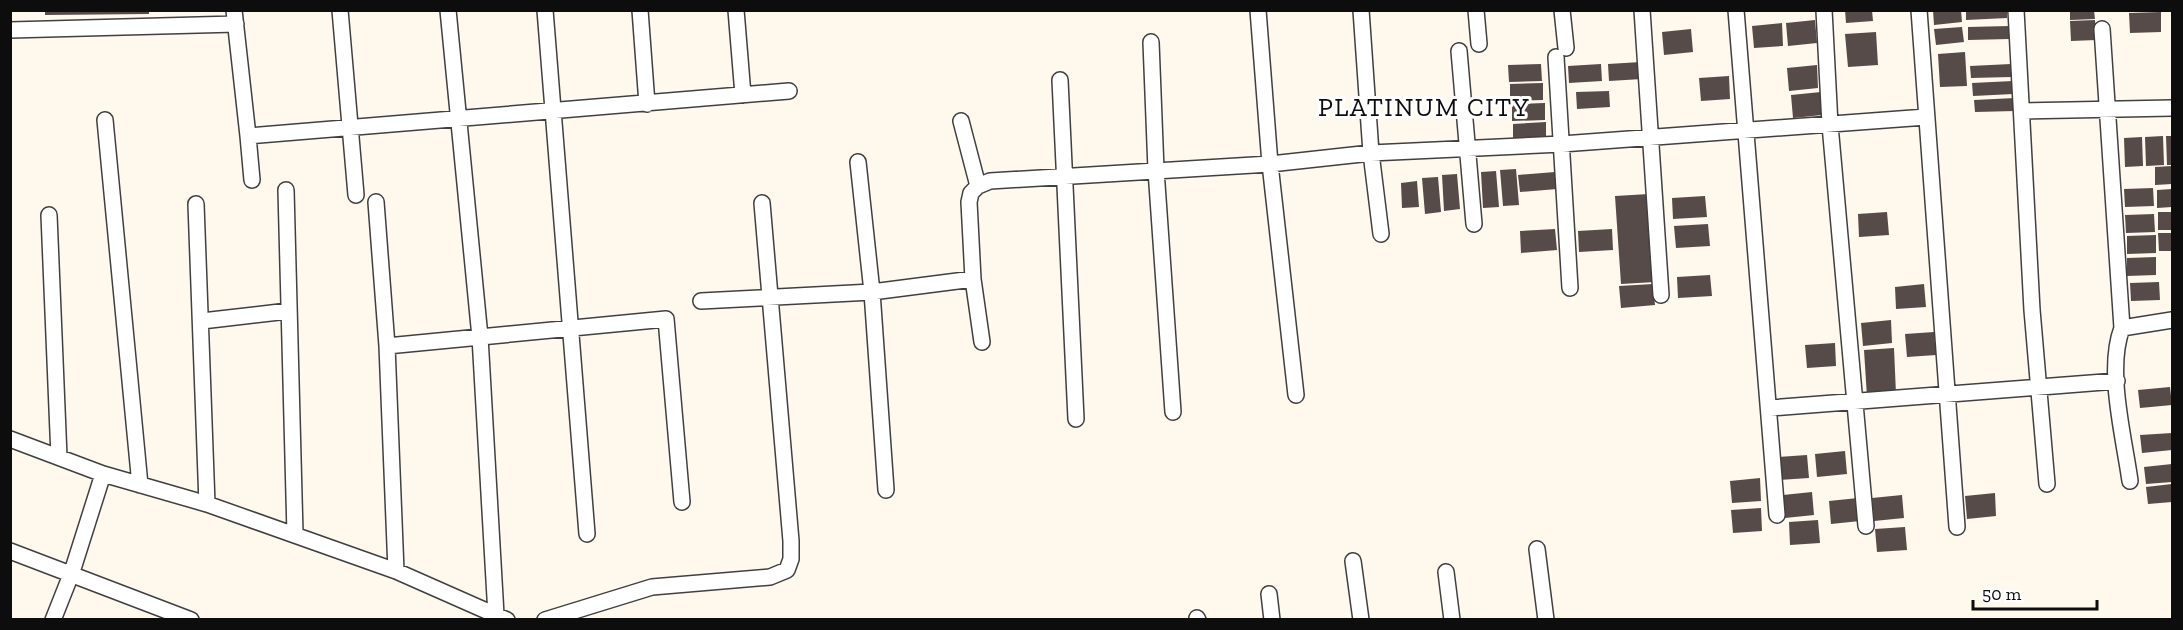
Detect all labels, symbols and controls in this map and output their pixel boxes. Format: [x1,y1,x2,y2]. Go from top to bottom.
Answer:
district label: PLATINUM CITY [1318,91,1530,123]
scale bar [1973,573,2098,611]
text: 50 m [1982,583,2022,605]

